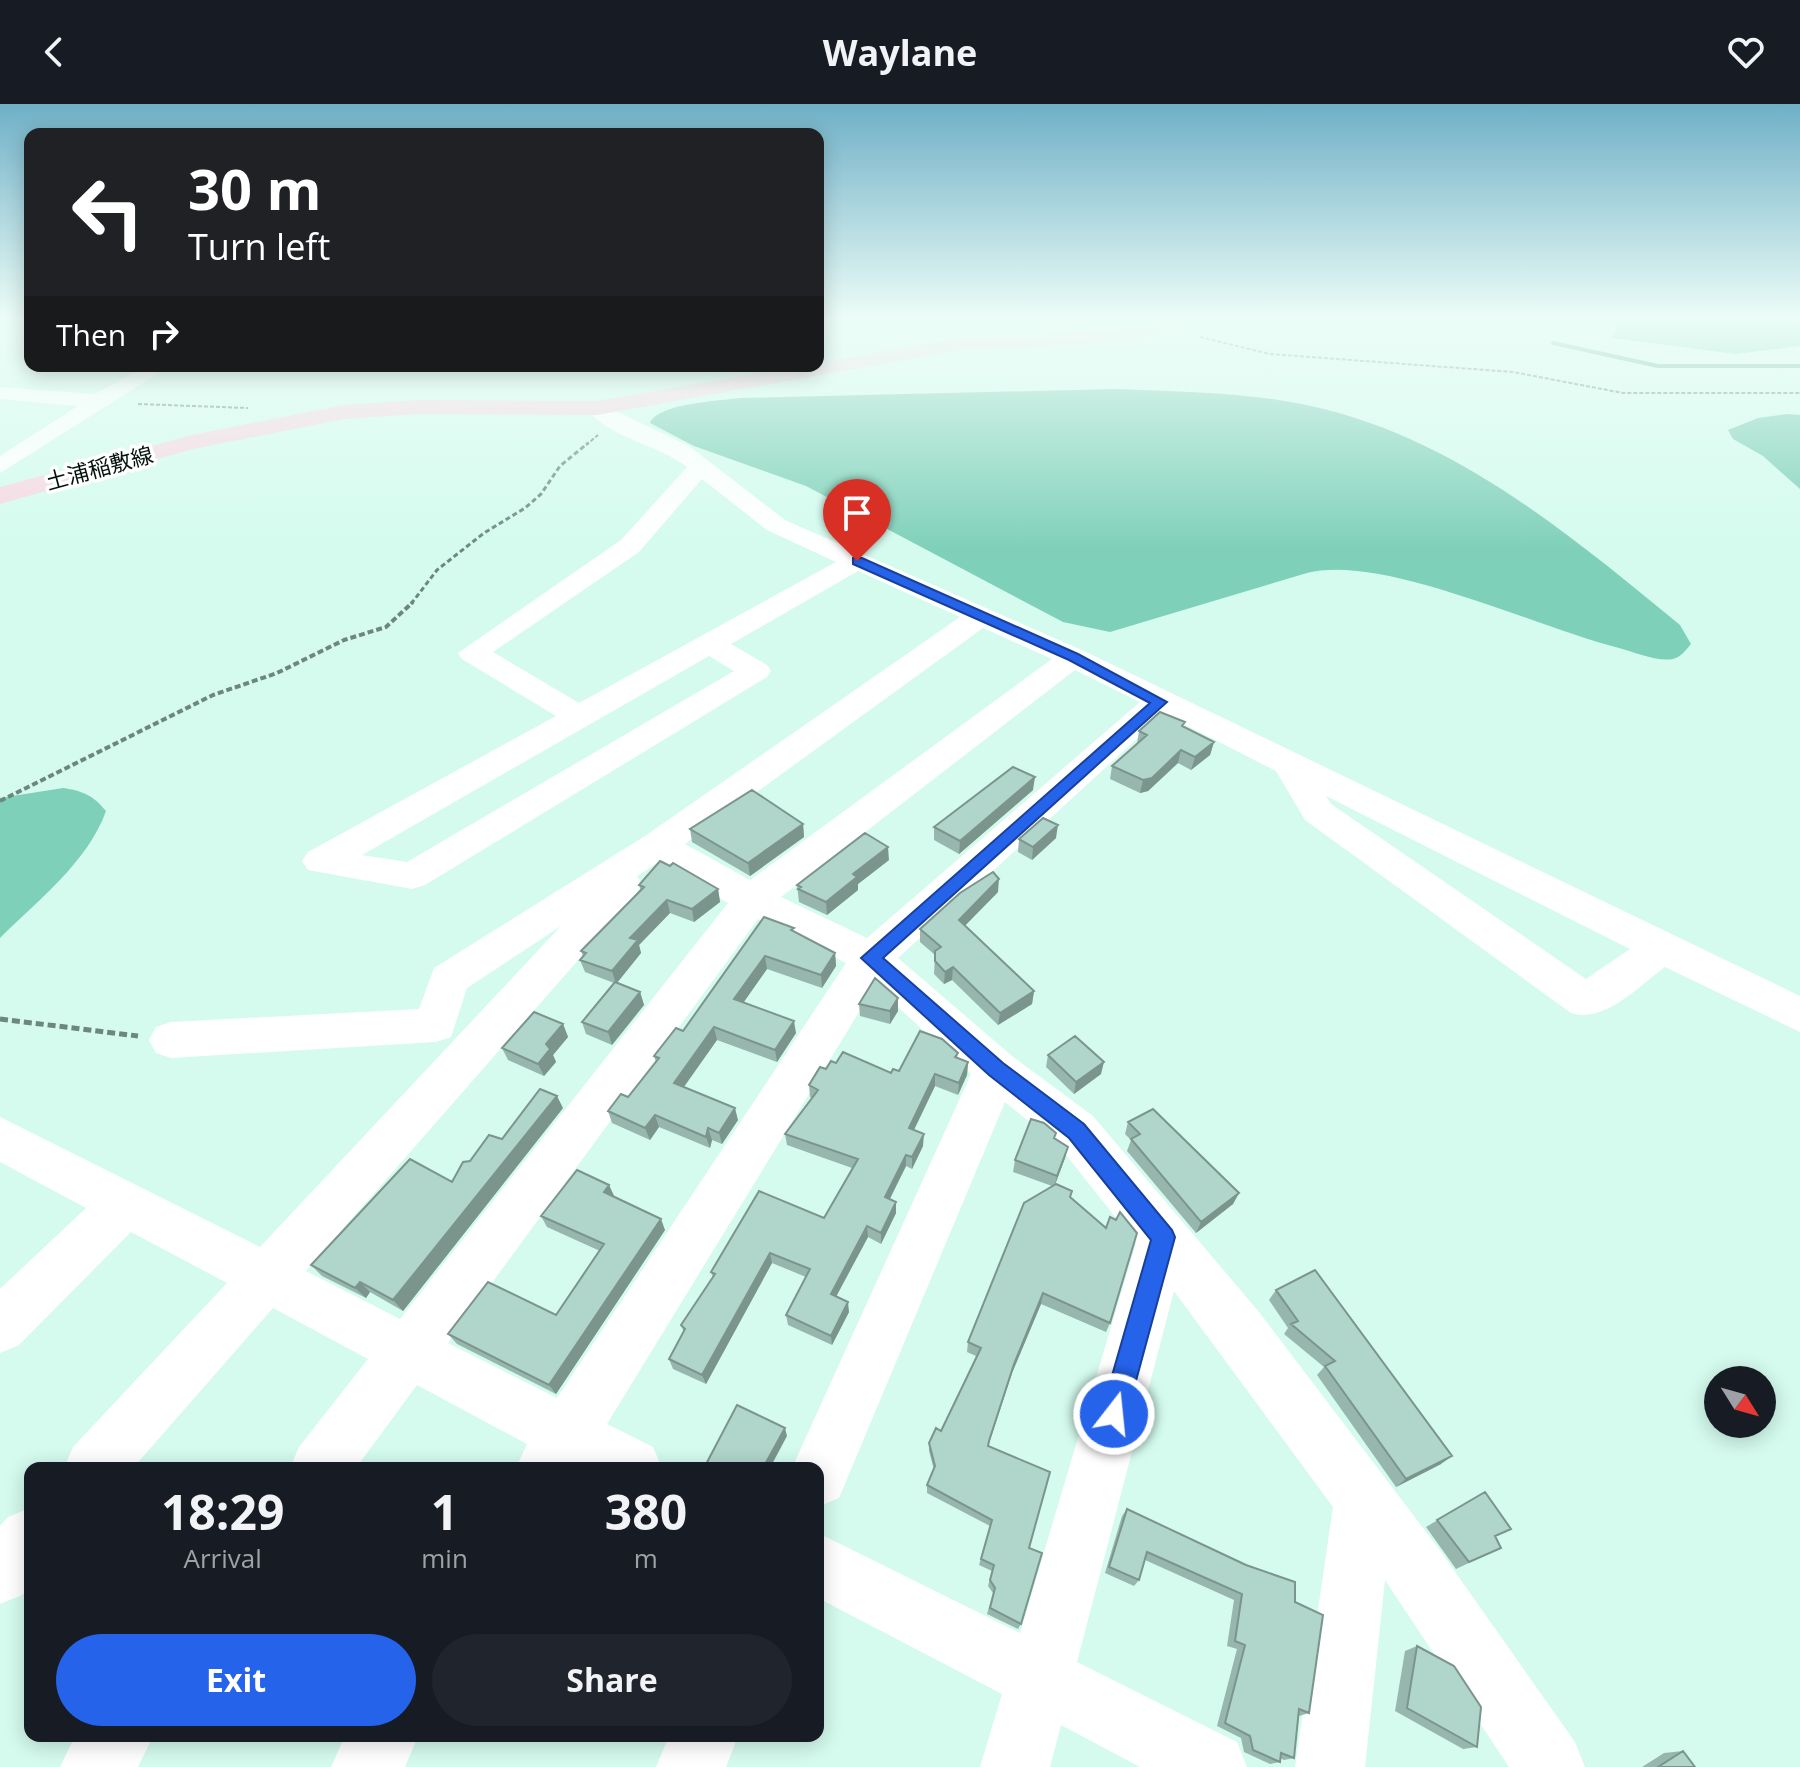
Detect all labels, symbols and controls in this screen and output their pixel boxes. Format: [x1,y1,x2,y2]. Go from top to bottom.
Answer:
text: Waylane [823,28,977,77]
icon: back [32,30,76,74]
icon: heart [1724,30,1768,74]
text: 30 m [188,150,322,226]
icon: left [56,160,160,264]
text: Turn left [188,222,330,271]
icon: right [142,312,186,356]
text: Then [56,314,126,355]
street label: 土浦稲敷線 [42,438,156,496]
pin [823,479,891,561]
icon: arrive [835,491,879,535]
north arrow [1704,1366,1776,1438]
map controls [1704,1366,1776,1438]
position arrow [1072,1372,1156,1456]
text: 18:29 [161,1479,284,1544]
text: 1 [431,1479,458,1544]
text: 380 [605,1479,687,1544]
text: Arrival [183,1540,262,1576]
text: min [421,1540,468,1576]
text: m [634,1540,658,1576]
button: Exit [56,1634,416,1726]
button: Share [432,1634,792,1726]

